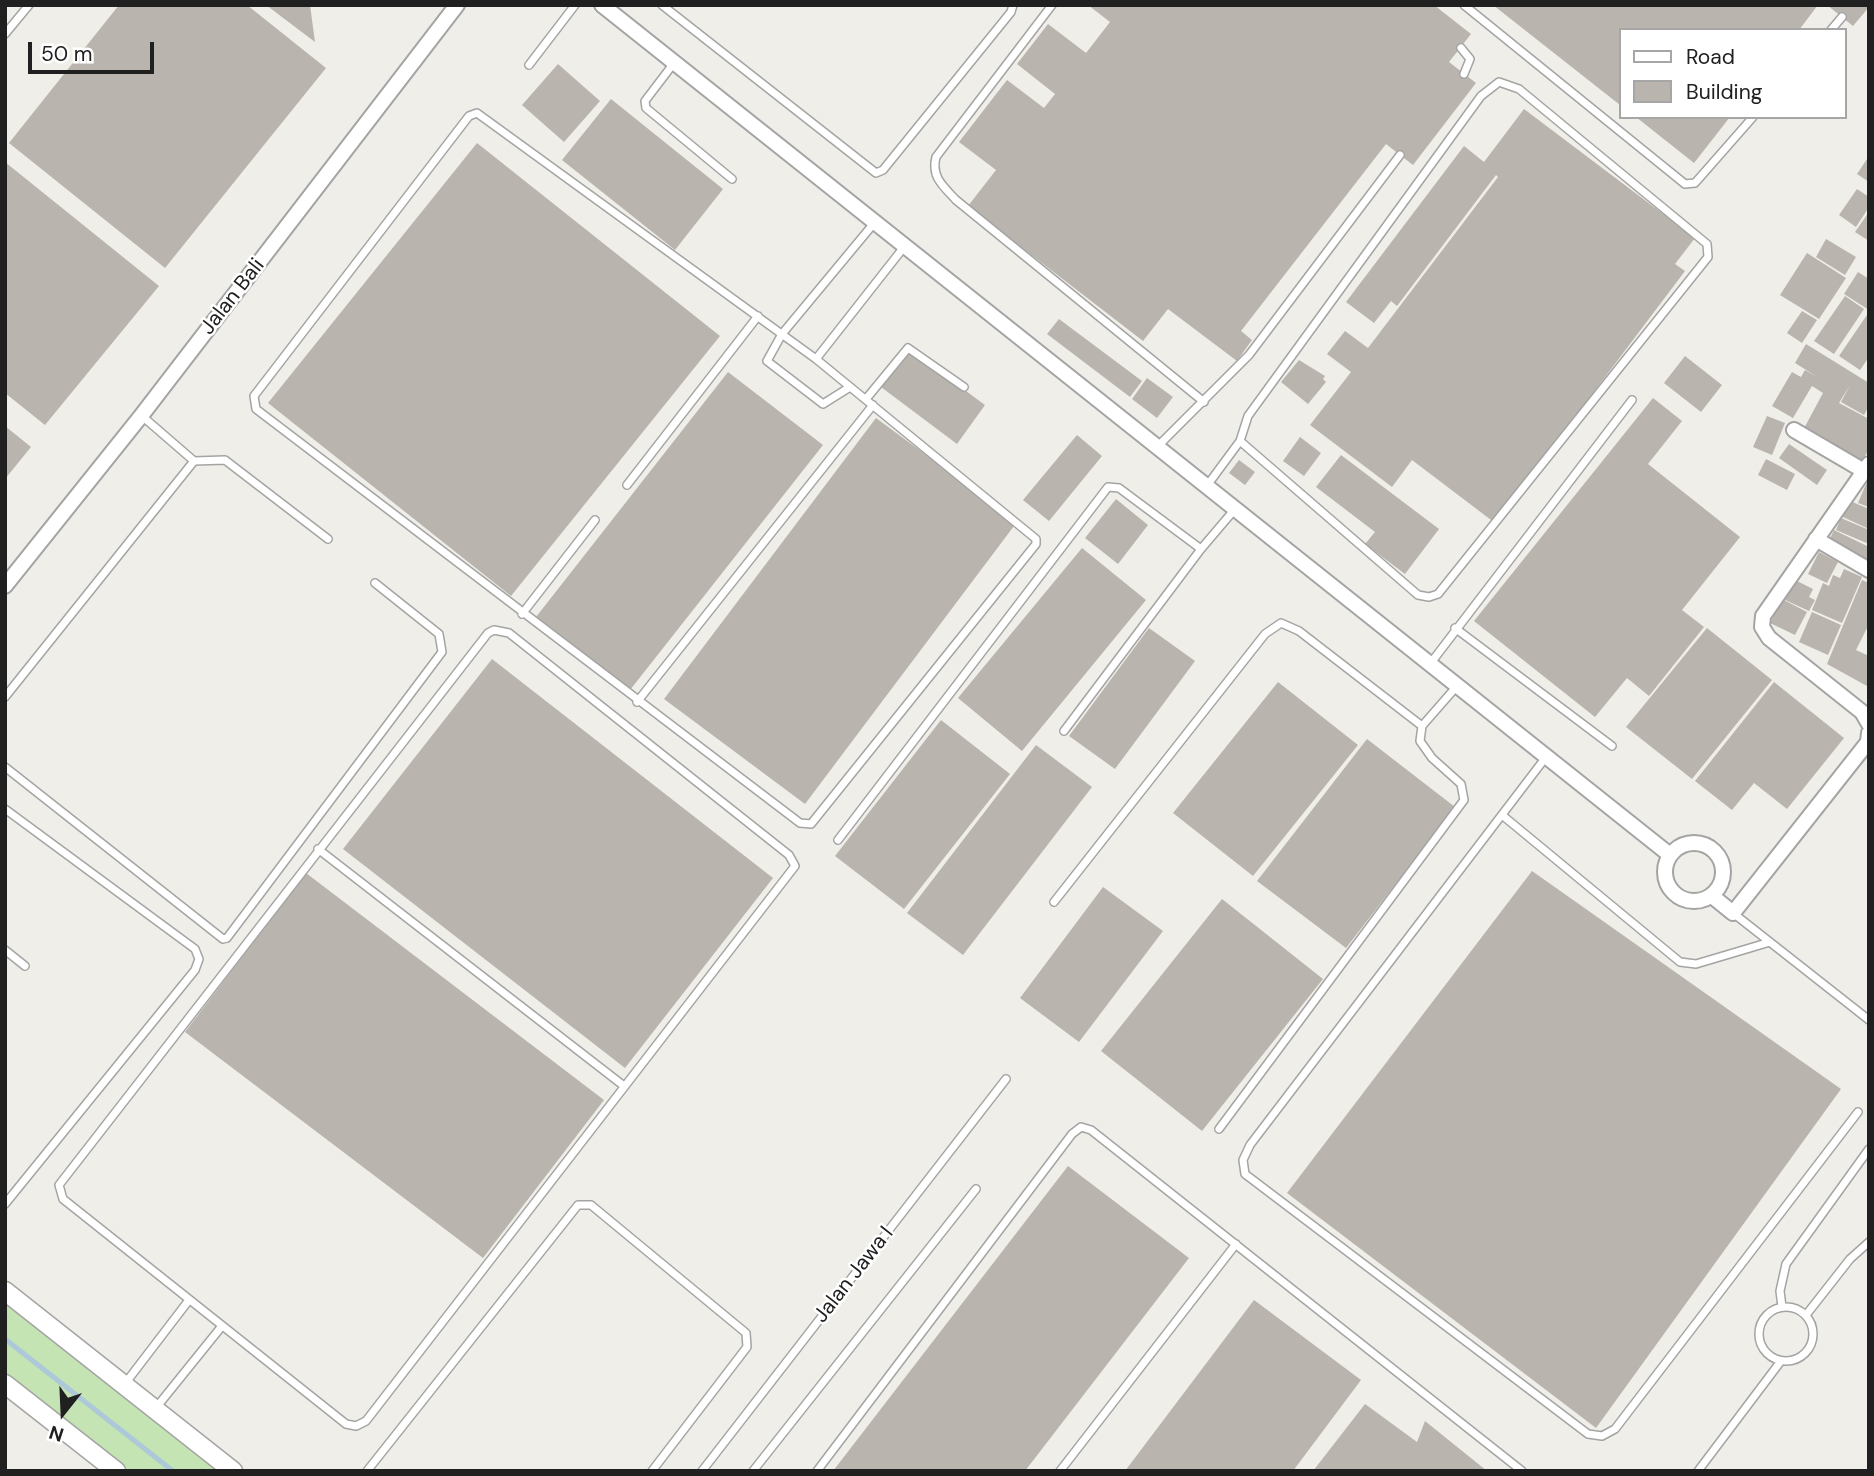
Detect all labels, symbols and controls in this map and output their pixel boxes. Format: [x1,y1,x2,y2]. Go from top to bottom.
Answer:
scale bar [32,28,158,72]
legend [1618,28,1846,119]
text: 50 m [41,40,92,68]
text: Road [1686,43,1735,71]
text: Building [1686,78,1762,106]
street label: Jalan Bali [196,254,270,340]
street label: Jalan Jawa I [809,1222,899,1328]
north arrow [28,1378,98,1448]
text: N [46,1419,67,1447]

